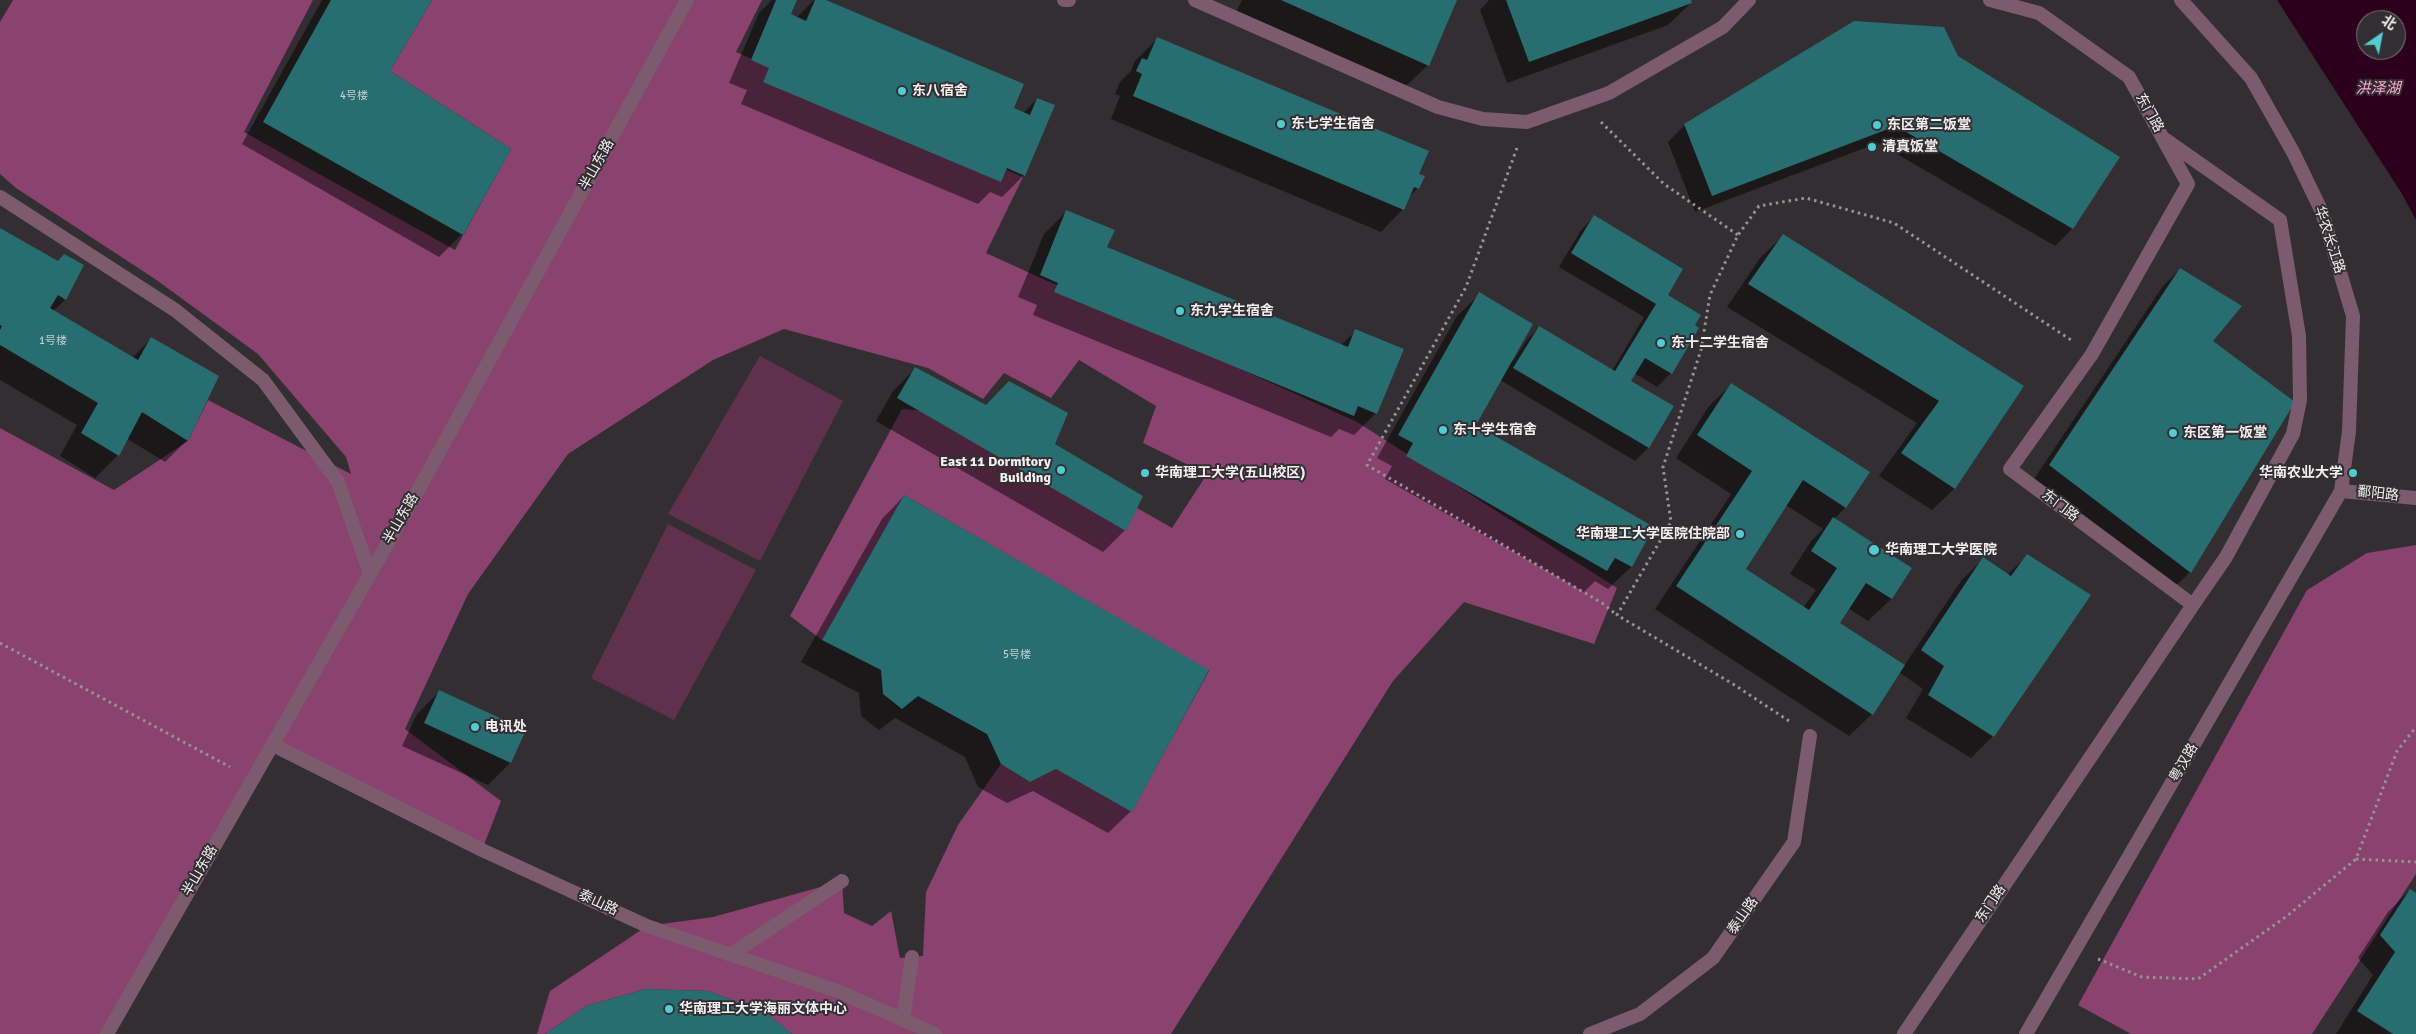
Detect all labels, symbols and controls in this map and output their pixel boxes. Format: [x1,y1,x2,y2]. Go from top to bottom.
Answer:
north arrow [2356,10,2406,60]
text: 北 [2378,12,2399,34]
water label: 洪泽湖 [2356,80,2400,98]
place label: 东八宿舍 [912,83,968,99]
marker: 东八宿舍 [896,85,908,97]
house number: 4号楼 [340,89,368,103]
street label: 东门路 [2131,91,2167,135]
place label: 东七学生宿舍 [1291,116,1375,132]
place label: 东区第二饭堂 [1887,117,1971,133]
marker: 东七学生宿舍 [1275,118,1287,130]
marker: 东区第二饭堂 [1871,119,1883,131]
street label: 半山东路 [576,136,618,194]
place label: 清真饭堂 [1882,139,1938,155]
marker: 清真饭堂 [1866,141,1878,153]
street label: 华农长江路 [2310,204,2348,276]
place label: 东九学生宿舍 [1190,303,1274,319]
marker: 东九学生宿舍 [1174,305,1186,317]
house number: 1号楼 [39,334,67,348]
place label: 东十二学生宿舍 [1671,335,1769,351]
marker: 东十二学生宿舍 [1655,337,1667,349]
place label: 东十学生宿舍 [1453,422,1537,438]
marker: 东十学生宿舍 [1437,424,1449,436]
place label: 东区第一饭堂 [2183,425,2267,441]
marker: 东区第一饭堂 [2167,427,2179,439]
place label: East 11 Dormitory Building [940,454,1051,487]
marker: East 11 Dormitory Building [1055,464,1067,476]
place label: 华南理工大学(五山校区) [1155,465,1305,481]
place label: 华南农业大学 [2259,465,2343,481]
marker: 华南理工大学(五山校区) [1139,467,1151,479]
marker: 华南农业大学 [2347,467,2359,479]
street label: 鄱阳路 [2356,483,2400,505]
street label: 东门路 [2038,487,2082,525]
street label: 半山东路 [380,491,422,547]
place label: 华南理工大学医院住院部 [1576,526,1730,542]
marker: 华南理工大学医院住院部 [1734,528,1746,540]
place label: 华南理工大学医院 [1885,542,1997,558]
marker: 华南理工大学医院 [1867,543,1881,557]
house number: 5号楼 [1003,648,1031,662]
place label: 电讯处 [485,719,527,735]
marker: 电讯处 [469,721,481,733]
street label: 粤汉路 [2166,741,2202,785]
street label: 半山东路 [179,843,221,899]
street label: 东门路 [1972,882,2010,926]
street label: 泰山路 [575,887,621,919]
street label: 泰山路 [1724,894,1762,938]
place label: 华南理工大学海丽文体中心 [679,1001,847,1017]
marker: 华南理工大学海丽文体中心 [663,1003,675,1015]

